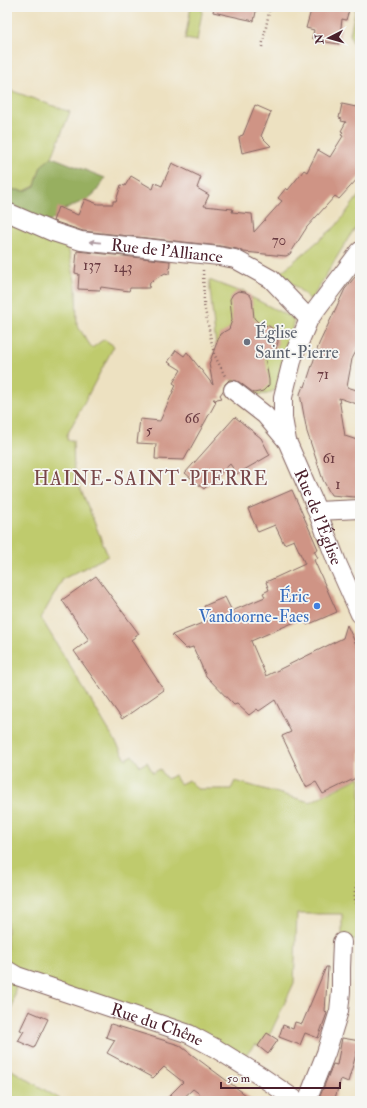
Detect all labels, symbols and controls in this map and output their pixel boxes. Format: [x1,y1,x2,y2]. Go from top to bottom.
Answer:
north arrow [309,18,349,58]
text: N [312,32,327,46]
house number: 70 [272,231,286,250]
street label: Rue de l'Alliance [110,234,225,268]
one-way arrow [89,239,101,246]
house number: 137 [83,256,101,275]
house number: 143 [113,258,133,277]
place label: Église Saint-Pierre [255,321,338,363]
marker: Église Saint-Pierre [242,337,252,347]
house number: 71 [317,365,329,384]
house number: 66 [184,409,201,428]
house number: 5 [146,421,153,440]
house number: 61 [323,449,335,468]
street label: Rue de l'Église [290,466,347,568]
district label: HAINE-SAINT-PIERRE [34,467,268,491]
house number: 1 [335,475,341,494]
place label: Éric Vandoorne-Faes [198,585,309,627]
marker: Éric Vandoorne-Faes [312,601,322,611]
street label: Rue du Chêne [108,998,207,1051]
scale bar [221,1064,340,1090]
text: 50 m [227,1071,251,1086]

